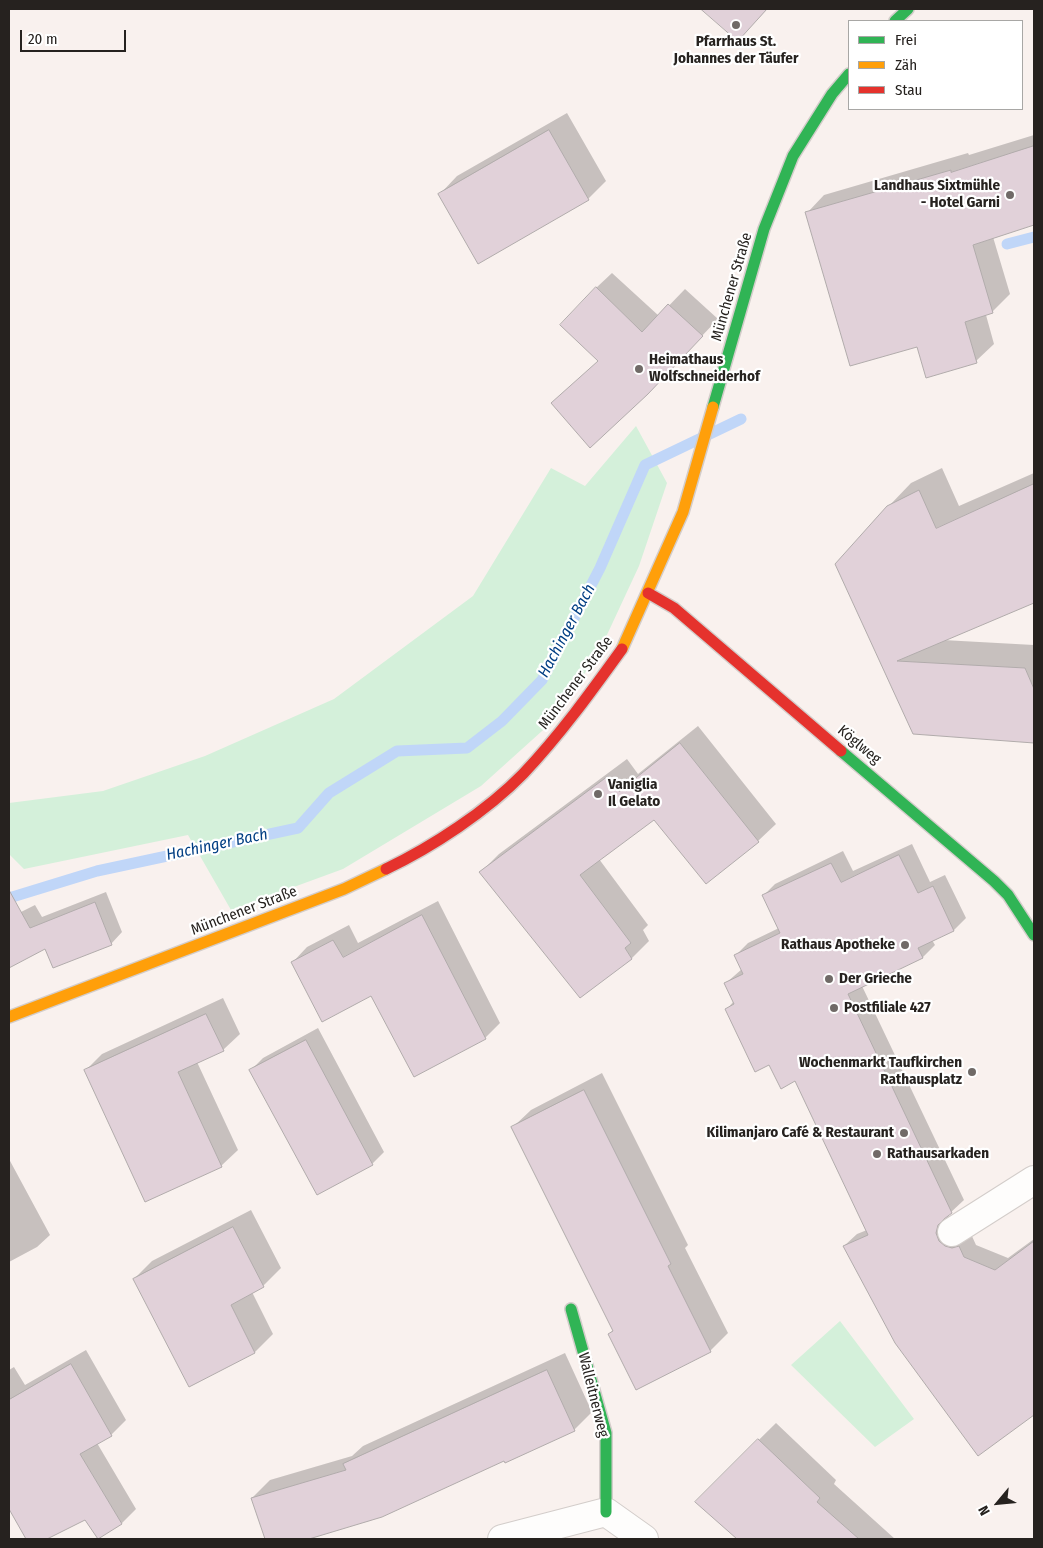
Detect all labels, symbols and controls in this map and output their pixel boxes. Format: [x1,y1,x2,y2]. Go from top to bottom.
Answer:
marker: Pfarrhaus St. Johannes der Täufer [730,19,742,31]
scale bar [22,20,129,52]
legend [848,20,1023,110]
text: 20 m [28,30,58,48]
text: Frei [895,31,917,49]
place label: Pfarrhaus St. Johannes der Täufer [674,33,798,68]
text: Zäh [895,56,917,74]
text: Stau [895,81,922,99]
place label: Landhaus Sixtmühle - Hotel Garni [874,177,1000,212]
marker: Landhaus Sixtmühle - Hotel Garni [1004,189,1016,201]
street label: Münchener Straße [708,231,756,343]
place label: Heimathaus Wolfschneiderhof [649,351,760,386]
marker: Heimathaus Wolfschneiderhof [633,363,645,375]
water label: Hachinger Bach [534,581,600,681]
street label: Münchener Straße [535,633,617,733]
street label: Köglweg [834,722,884,768]
place label: Vaniglia Il Gelato [608,776,660,811]
marker: Vaniglia Il Gelato [592,788,604,800]
water label: Hachinger Bach [165,825,269,865]
street label: Münchener Straße [188,883,300,939]
place label: Rathaus Apotheke [781,936,895,954]
marker: Rathaus Apotheke [899,939,911,951]
place label: Der Grieche [839,970,912,988]
marker: Der Grieche [823,973,835,985]
place label: Postfiliale 427 [844,999,931,1017]
marker: Postfiliale 427 [828,1002,840,1014]
place label: Wochenmarkt Taufkirchen Rathausplatz [799,1054,962,1089]
marker: Wochenmarkt Taufkirchen Rathausplatz [966,1066,978,1078]
place label: Kilimanjaro Café & Restaurant [707,1124,894,1142]
marker: Kilimanjaro Café & Restaurant [898,1127,910,1139]
place label: Rathausarkaden [887,1145,989,1163]
marker: Rathausarkaden [871,1148,883,1160]
street label: Walleitnerweg [574,1351,612,1439]
north arrow [973,1478,1023,1528]
text: N [975,1503,994,1518]

